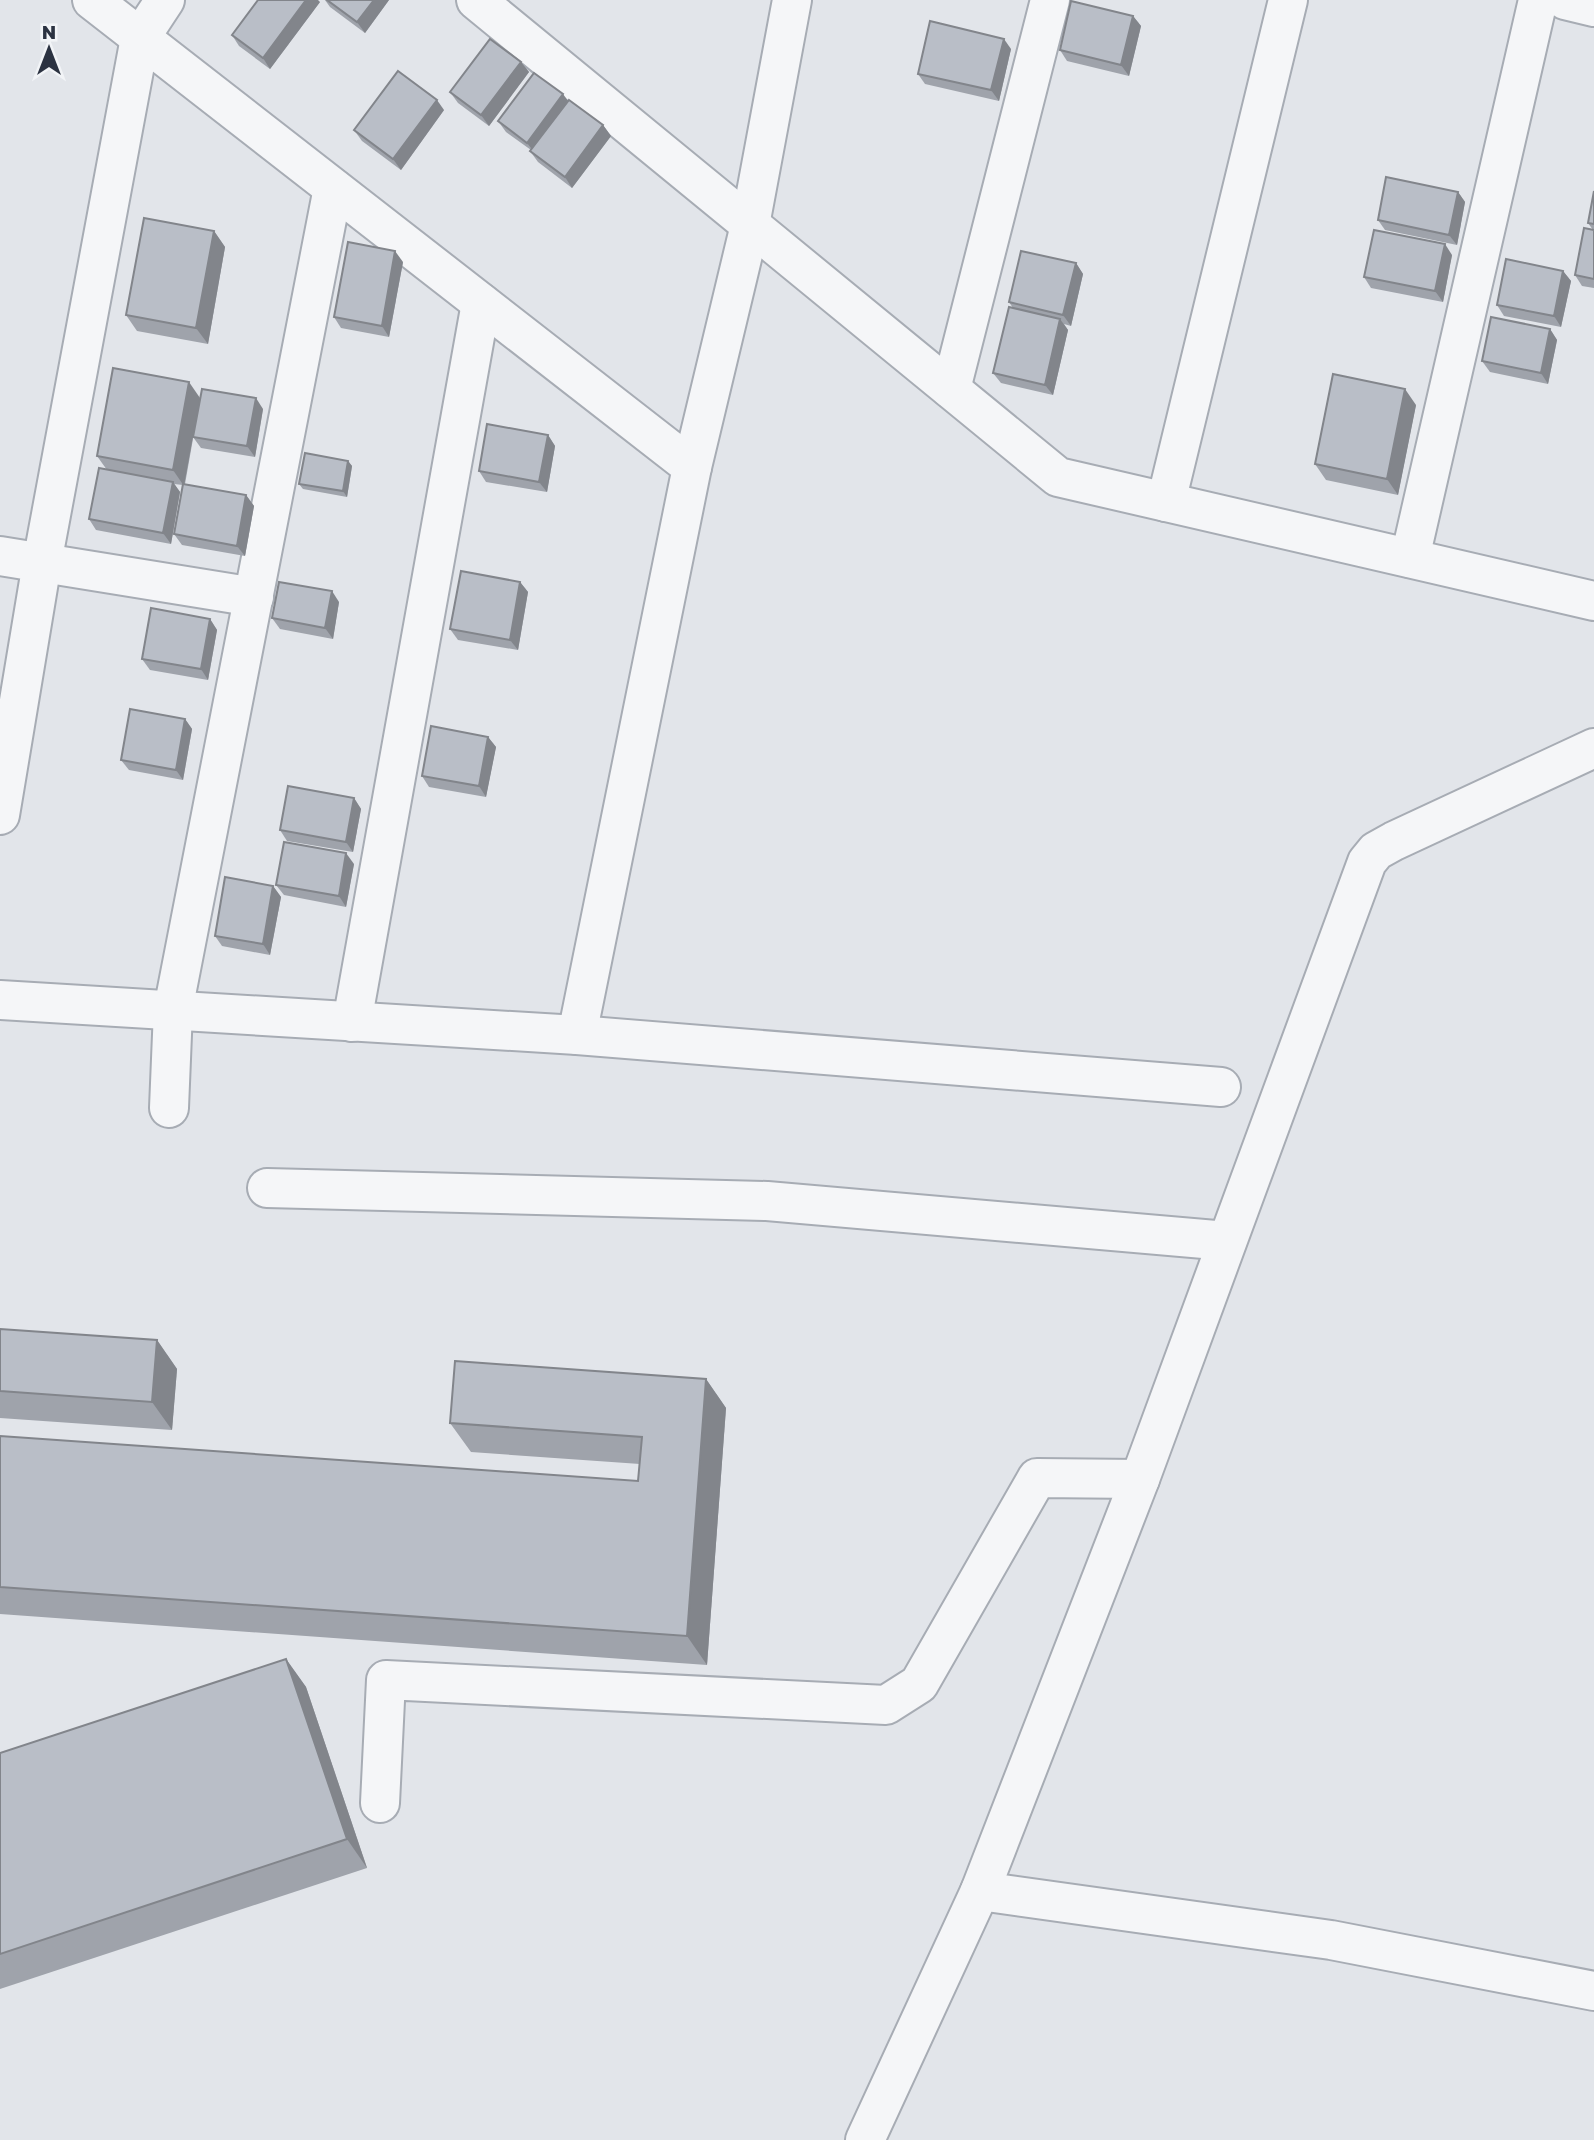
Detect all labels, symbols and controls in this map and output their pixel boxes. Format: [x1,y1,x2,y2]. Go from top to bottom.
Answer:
north arrow [14,14,84,84]
text: N [42,20,56,43]

